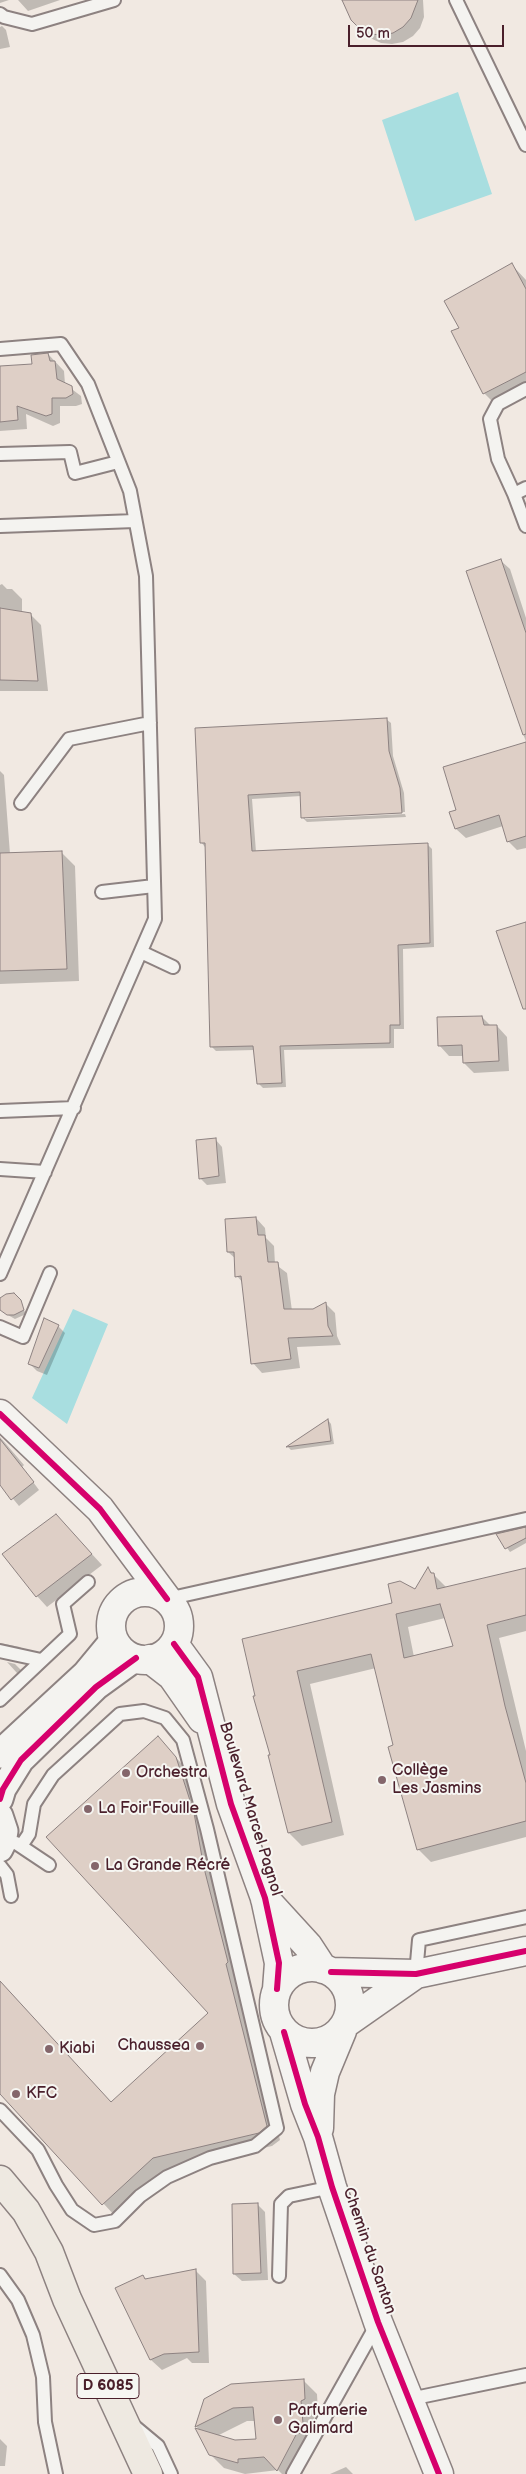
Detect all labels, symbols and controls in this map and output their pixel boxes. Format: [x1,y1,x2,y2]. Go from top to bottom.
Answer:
scale bar [351,15,507,47]
text: 50 m [356,24,390,43]
street label: Boulevard Marcel Pagnol [214,1720,286,1898]
place label: Collège Les Jasmins [392,1761,481,1799]
place label: Orchestra [136,1763,208,1783]
marker: Orchestra [120,1767,132,1779]
marker: Collège Les Jasmins [376,1774,388,1786]
place label: La Foir'Fouille [98,1799,199,1819]
marker: La Foir'Fouille [82,1803,94,1815]
place label: La Grande Récré [105,1856,230,1876]
marker: La Grande Récré [89,1860,101,1872]
place label: Chaussea [117,2036,190,2056]
place label: Kiabi [59,2039,95,2059]
marker: Chaussea [194,2040,206,2052]
marker: Kiabi [43,2043,55,2055]
place label: KFC [26,2084,57,2104]
marker: KFC [10,2088,22,2100]
street label: Chemin du Santon [338,2185,400,2317]
road number: D 6085 [77,2374,139,2398]
place label: Parfumerie Galimard [288,2401,368,2439]
marker: Parfumerie Galimard [272,2414,284,2426]

